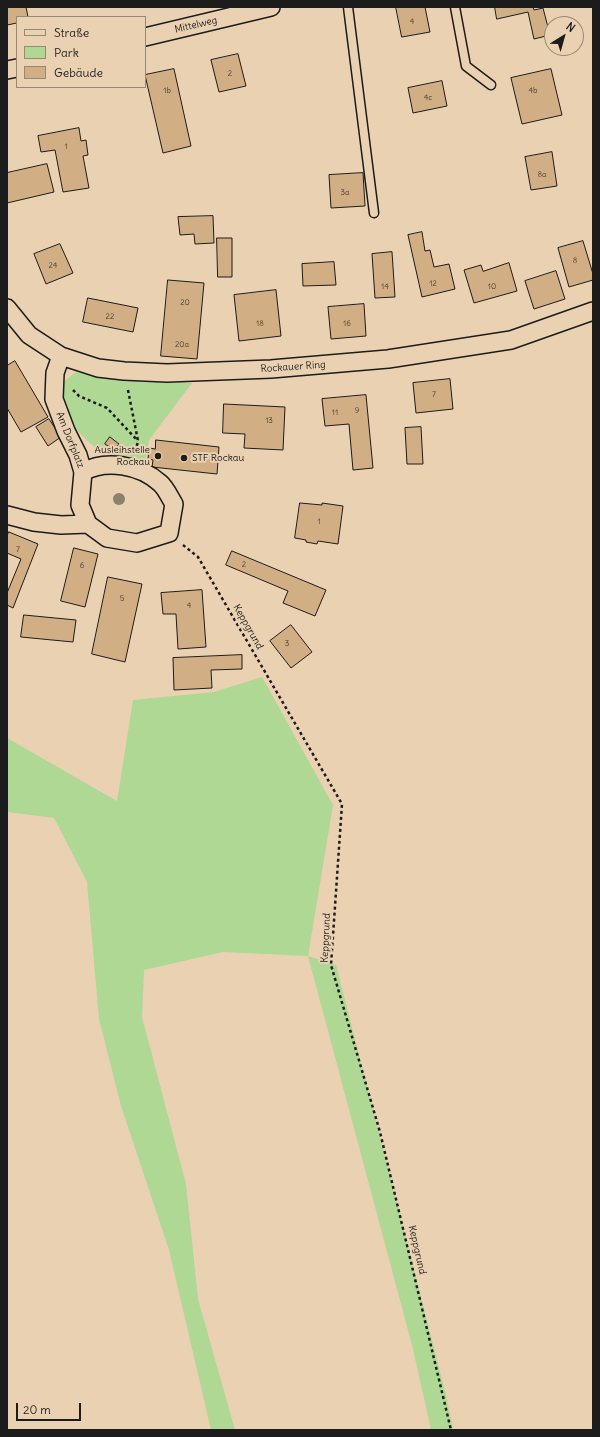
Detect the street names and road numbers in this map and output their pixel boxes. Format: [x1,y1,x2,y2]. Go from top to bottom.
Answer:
street label: Mittelweg [174,14,218,36]
street label: Rockauer Ring [260,359,326,375]
street label: Am Dorfplatz [53,410,87,470]
street label: Keppgrund [230,602,266,652]
street label: Keppgrund [319,913,333,963]
street label: Keppgrund [406,1224,428,1276]

